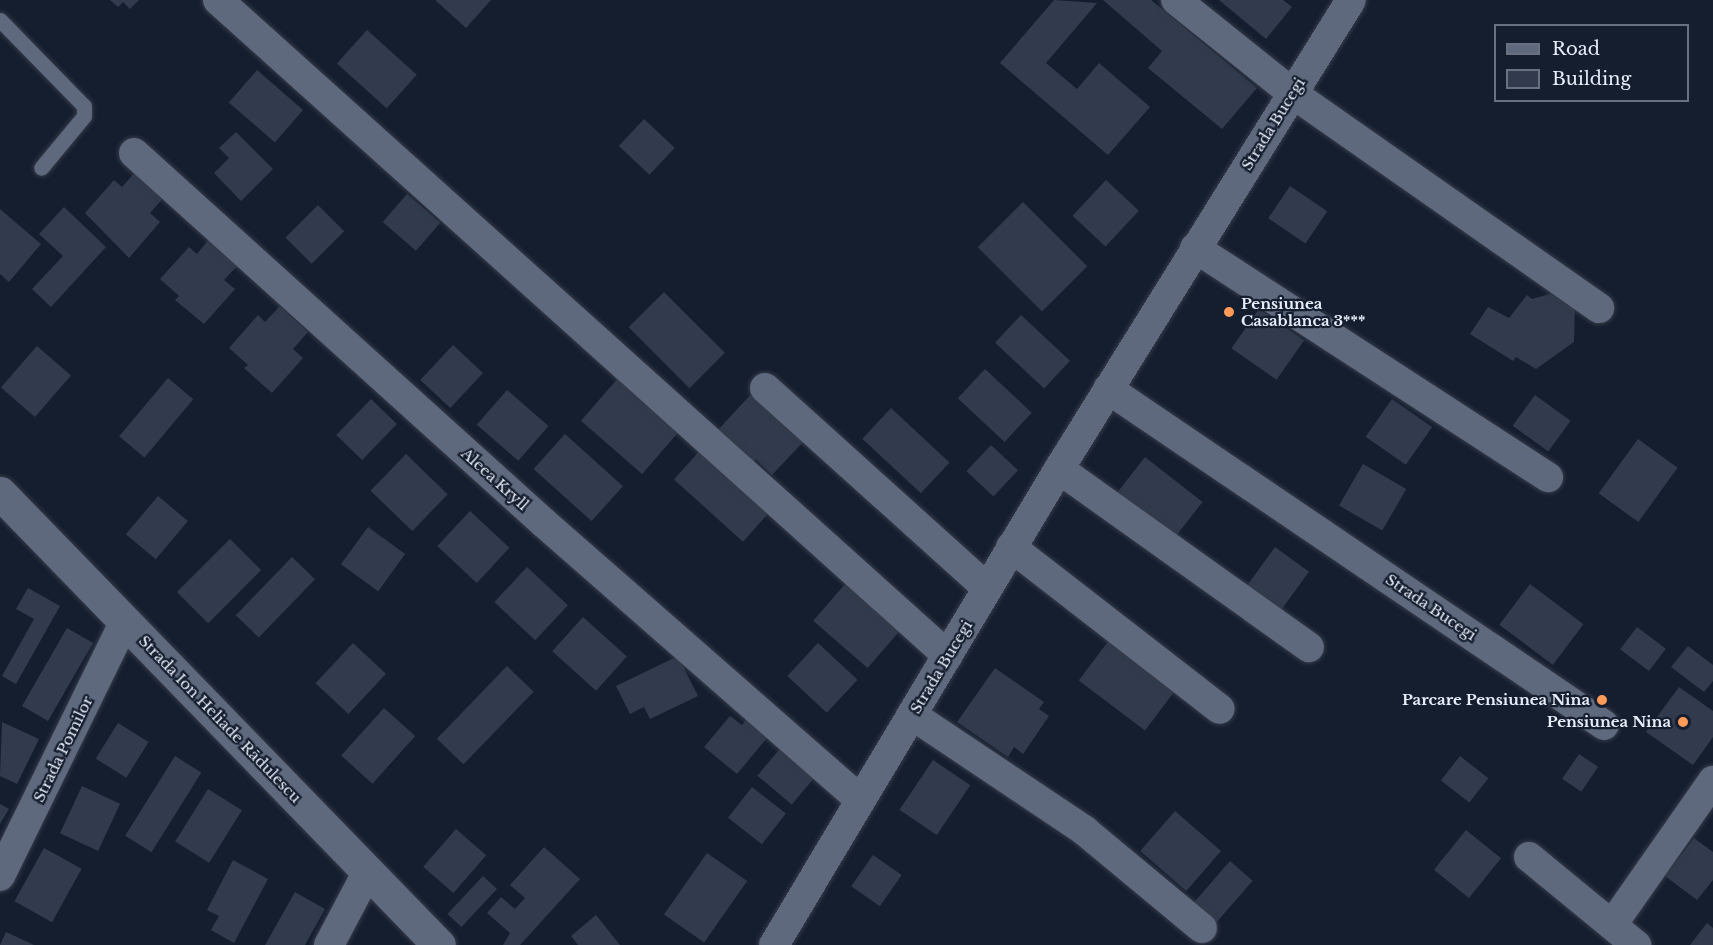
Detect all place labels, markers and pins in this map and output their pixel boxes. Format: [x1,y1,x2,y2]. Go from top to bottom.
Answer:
place label: Pensiunea Casablanca 3*** [1241,294,1365,329]
marker: Pensiunea Casablanca 3*** [1222,305,1236,319]
place label: Parcare Pensiunea Nina [1402,691,1590,709]
marker: Parcare Pensiunea Nina [1595,693,1609,707]
place label: Pensiunea Nina [1547,713,1671,731]
marker: Pensiunea Nina [1676,715,1690,729]

